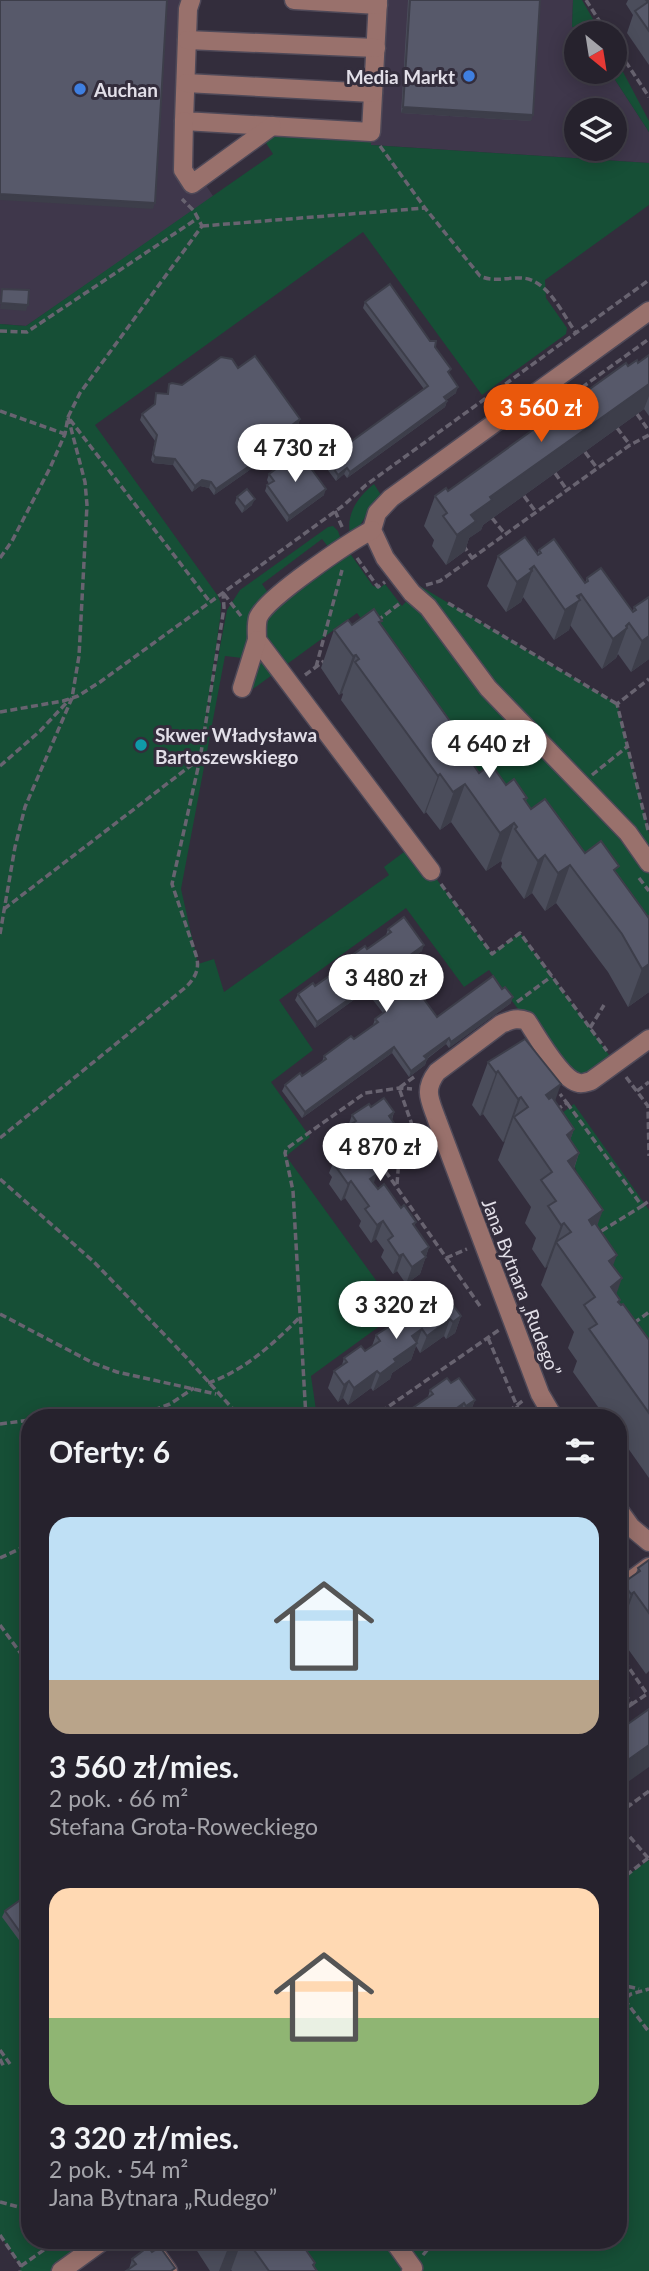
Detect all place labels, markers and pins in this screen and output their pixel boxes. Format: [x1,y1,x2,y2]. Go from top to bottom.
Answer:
place label: Media Markt [346,65,455,88]
marker: Media Markt [461,68,477,84]
place label: Auchan [93,78,158,101]
marker: Auchan [72,81,88,97]
pin: 3 560 zł [469,384,613,444]
pin: 4 730 zł [223,424,367,484]
pin: 4 640 zł [417,720,561,780]
place label: Skwer Władysława Bartoszewskiego [155,723,317,768]
marker: Skwer Władysława Bartoszewskiego [133,737,149,753]
pin: 3 480 zł [314,954,458,1014]
pin: 4 870 zł [308,1124,452,1183]
pin: 3 320 zł [324,1282,468,1341]

